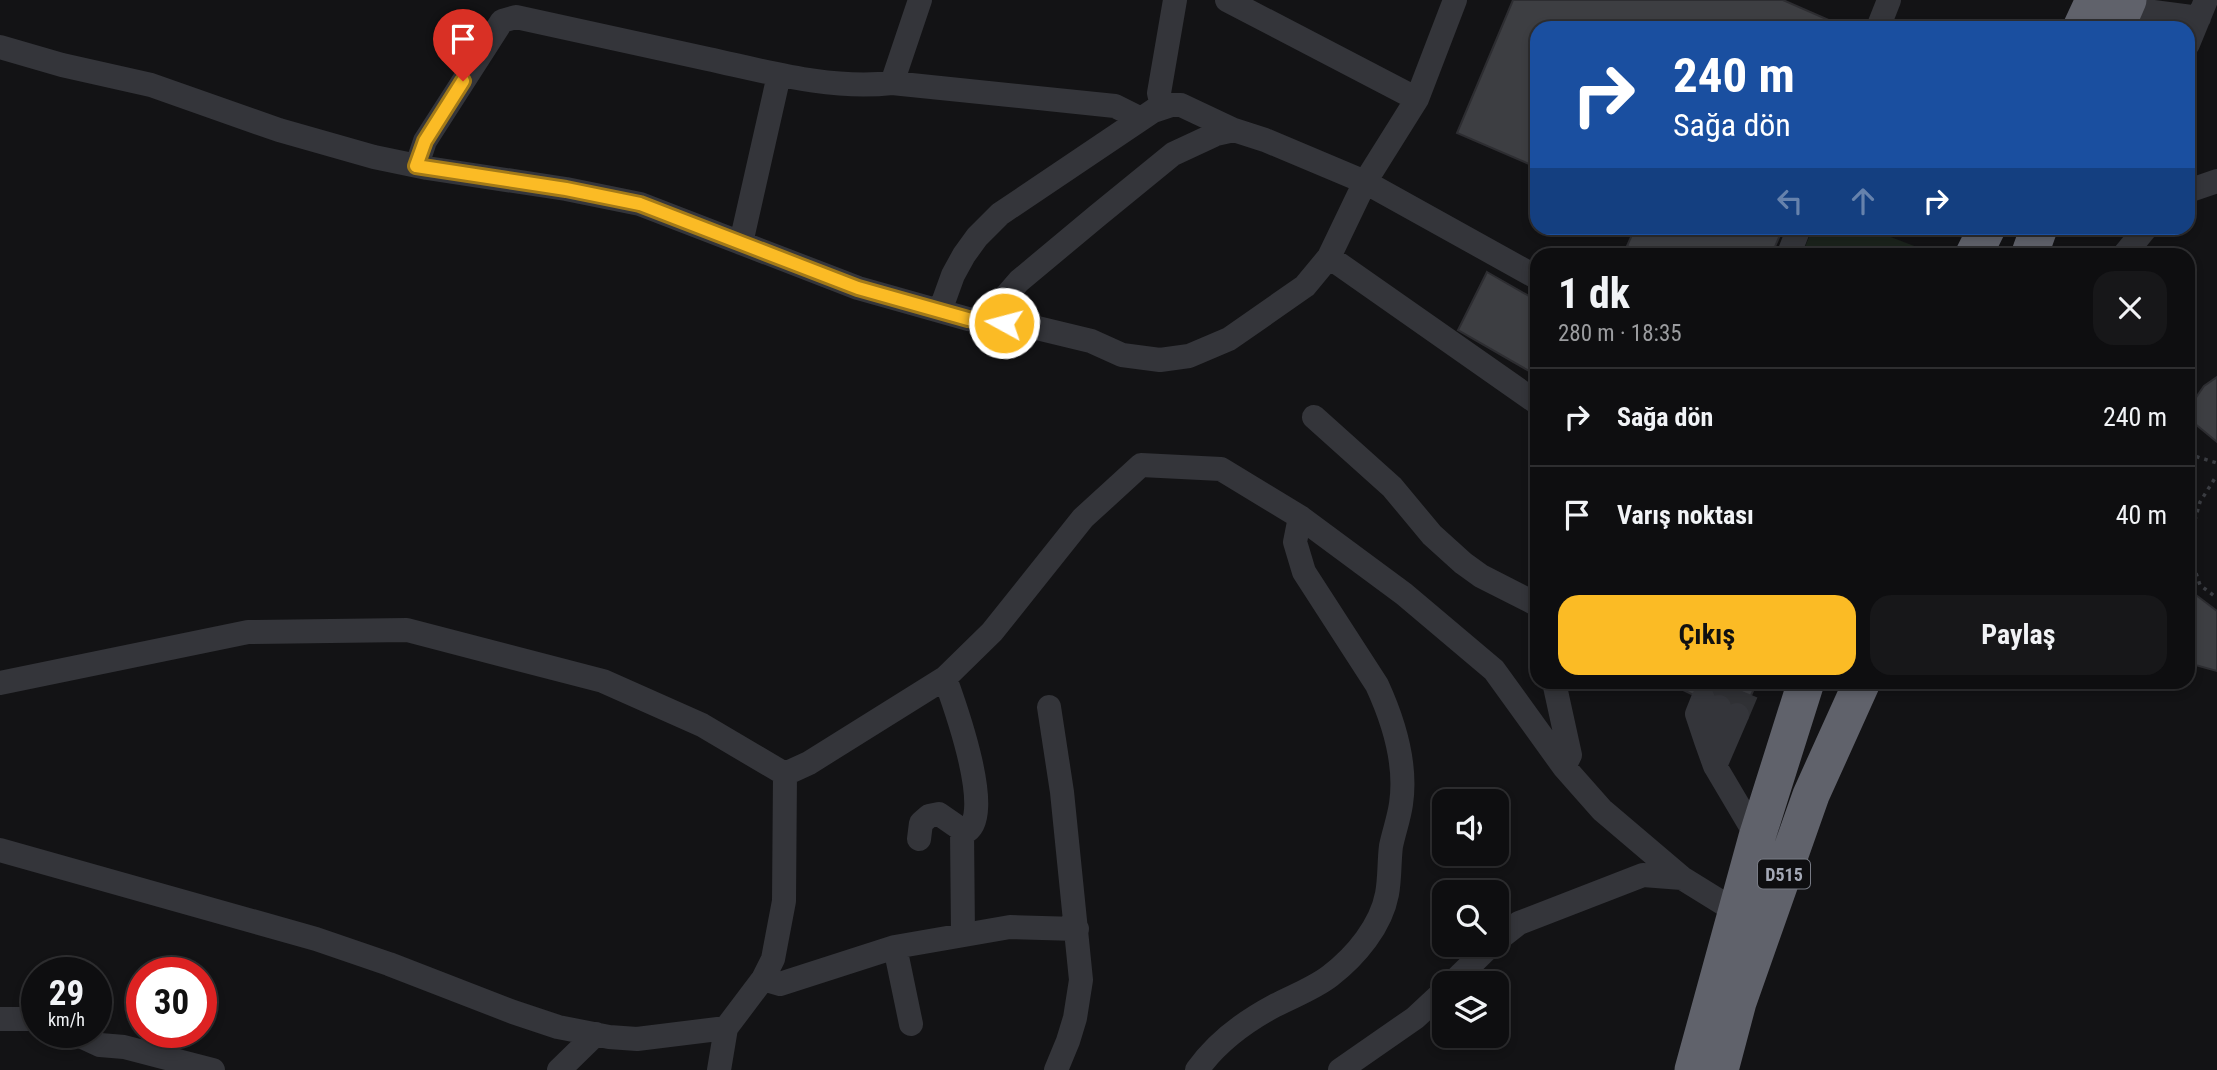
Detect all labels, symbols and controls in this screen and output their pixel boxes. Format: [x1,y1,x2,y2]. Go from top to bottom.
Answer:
pin [433,9,493,81]
icon: arrive [444,20,482,58]
text: 240 m [1673,47,1795,104]
icon: right [1558,49,1649,140]
text: Sağa dön [1673,106,1791,144]
icon: left [1771,182,1809,220]
icon: ahead [1844,182,1882,220]
icon: right [1917,182,1955,220]
text: 1 dk [1558,269,1630,318]
button: close [2093,271,2167,345]
position arrow [967,286,1041,360]
text: 280 m · 18:35 [1558,320,1682,347]
icon: right [1558,398,1596,436]
text: Sağa dön [1617,402,1713,432]
text: 240 m [2103,402,2167,432]
icon: arrive [1558,496,1596,534]
text: Varış noktası [1617,500,1754,530]
text: 40 m [2116,500,2167,530]
button: Çıkış [1558,595,1856,675]
button: Paylaş [1870,595,2167,675]
map controls [1432,789,1509,1048]
button: sound [1432,789,1509,866]
road number: D515 [1758,860,1810,888]
button: search [1432,880,1509,957]
speed limit sign: 30 [126,957,217,1048]
button: layers [1432,971,1509,1048]
text: 29 [49,973,84,1014]
text: km/h [48,1009,85,1030]

